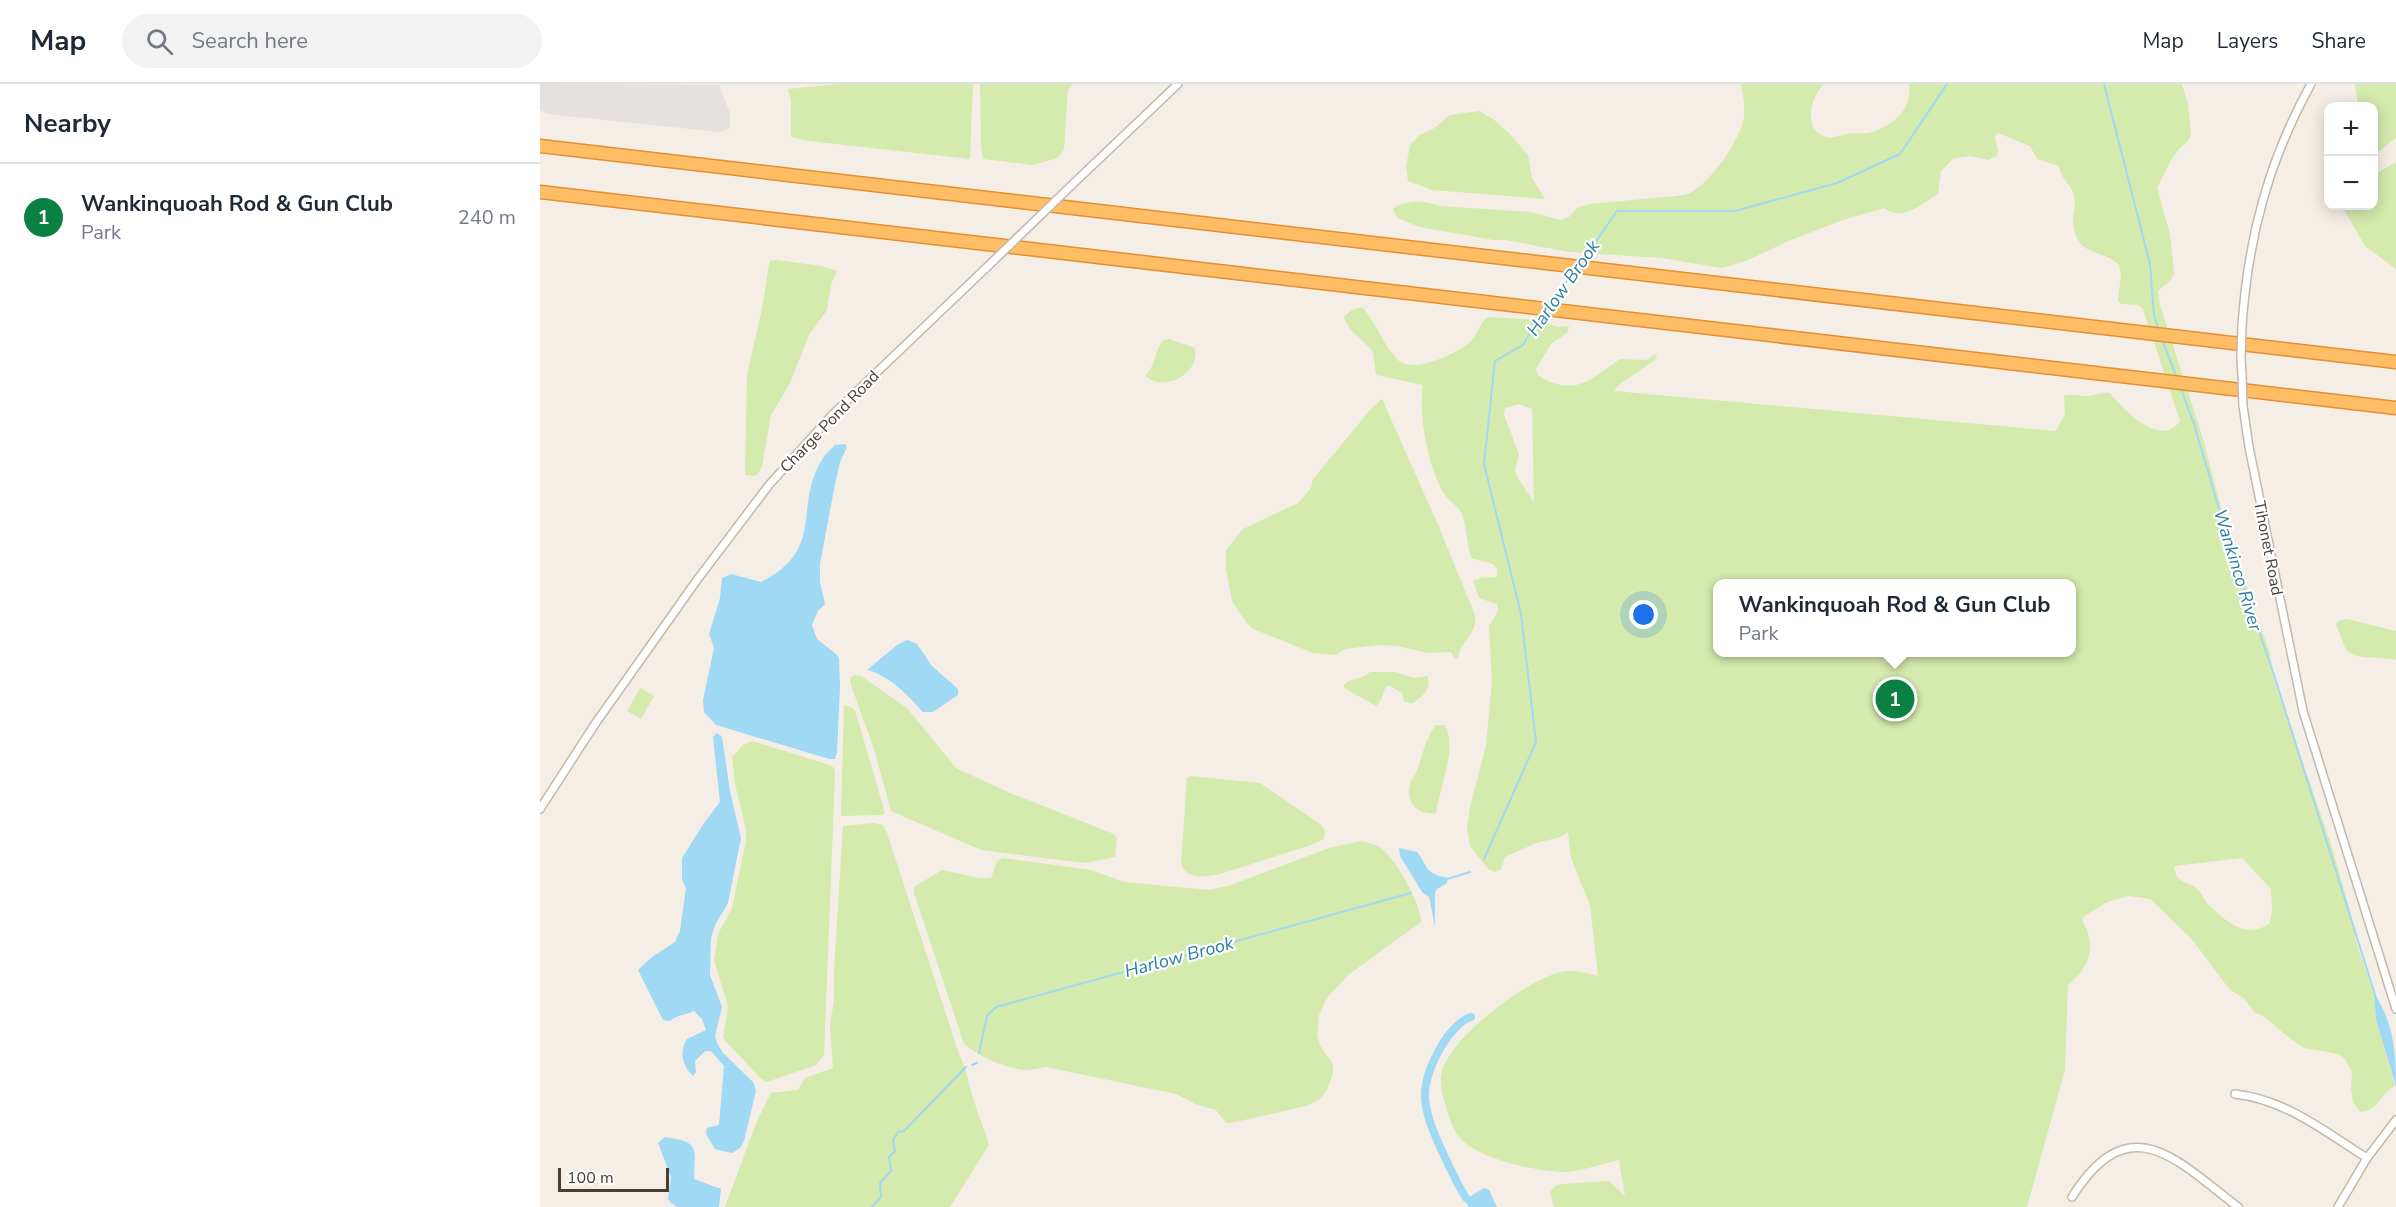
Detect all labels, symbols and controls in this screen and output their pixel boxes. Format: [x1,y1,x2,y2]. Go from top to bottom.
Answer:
search box [122,14,542,68]
text: Map [30,22,86,60]
icon: search [143,25,176,58]
text: Search here [191,26,308,56]
text: Map [2142,27,2184,55]
text: Layers [2217,27,2278,55]
text: Share [2311,27,2366,55]
map controls [2324,102,2378,210]
button: + [2324,102,2378,156]
text: Nearby [24,106,111,141]
button: − [2324,156,2378,210]
text: Wankinquoah Rod & Gun Club [81,189,393,219]
text: 1 [38,204,50,231]
text: 240 m [458,204,516,231]
text: Park [81,219,121,246]
water label: Harlow Brook [1521,234,1606,341]
street label: Charge Pond Road [775,366,884,478]
street label: Tihonet Road [2248,499,2288,597]
water label: Wankinco River [2208,506,2268,634]
popup [1713,579,2076,657]
text: Wankinquoah Rod & Gun Club [1739,590,2050,620]
your location [1629,600,1658,629]
text: Park [1739,620,1778,647]
pin: 1 [1876,676,1914,722]
water label: Harlow Brook [1122,931,1237,983]
scale bar [558,1165,669,1192]
text: 100 m [567,1167,614,1189]

